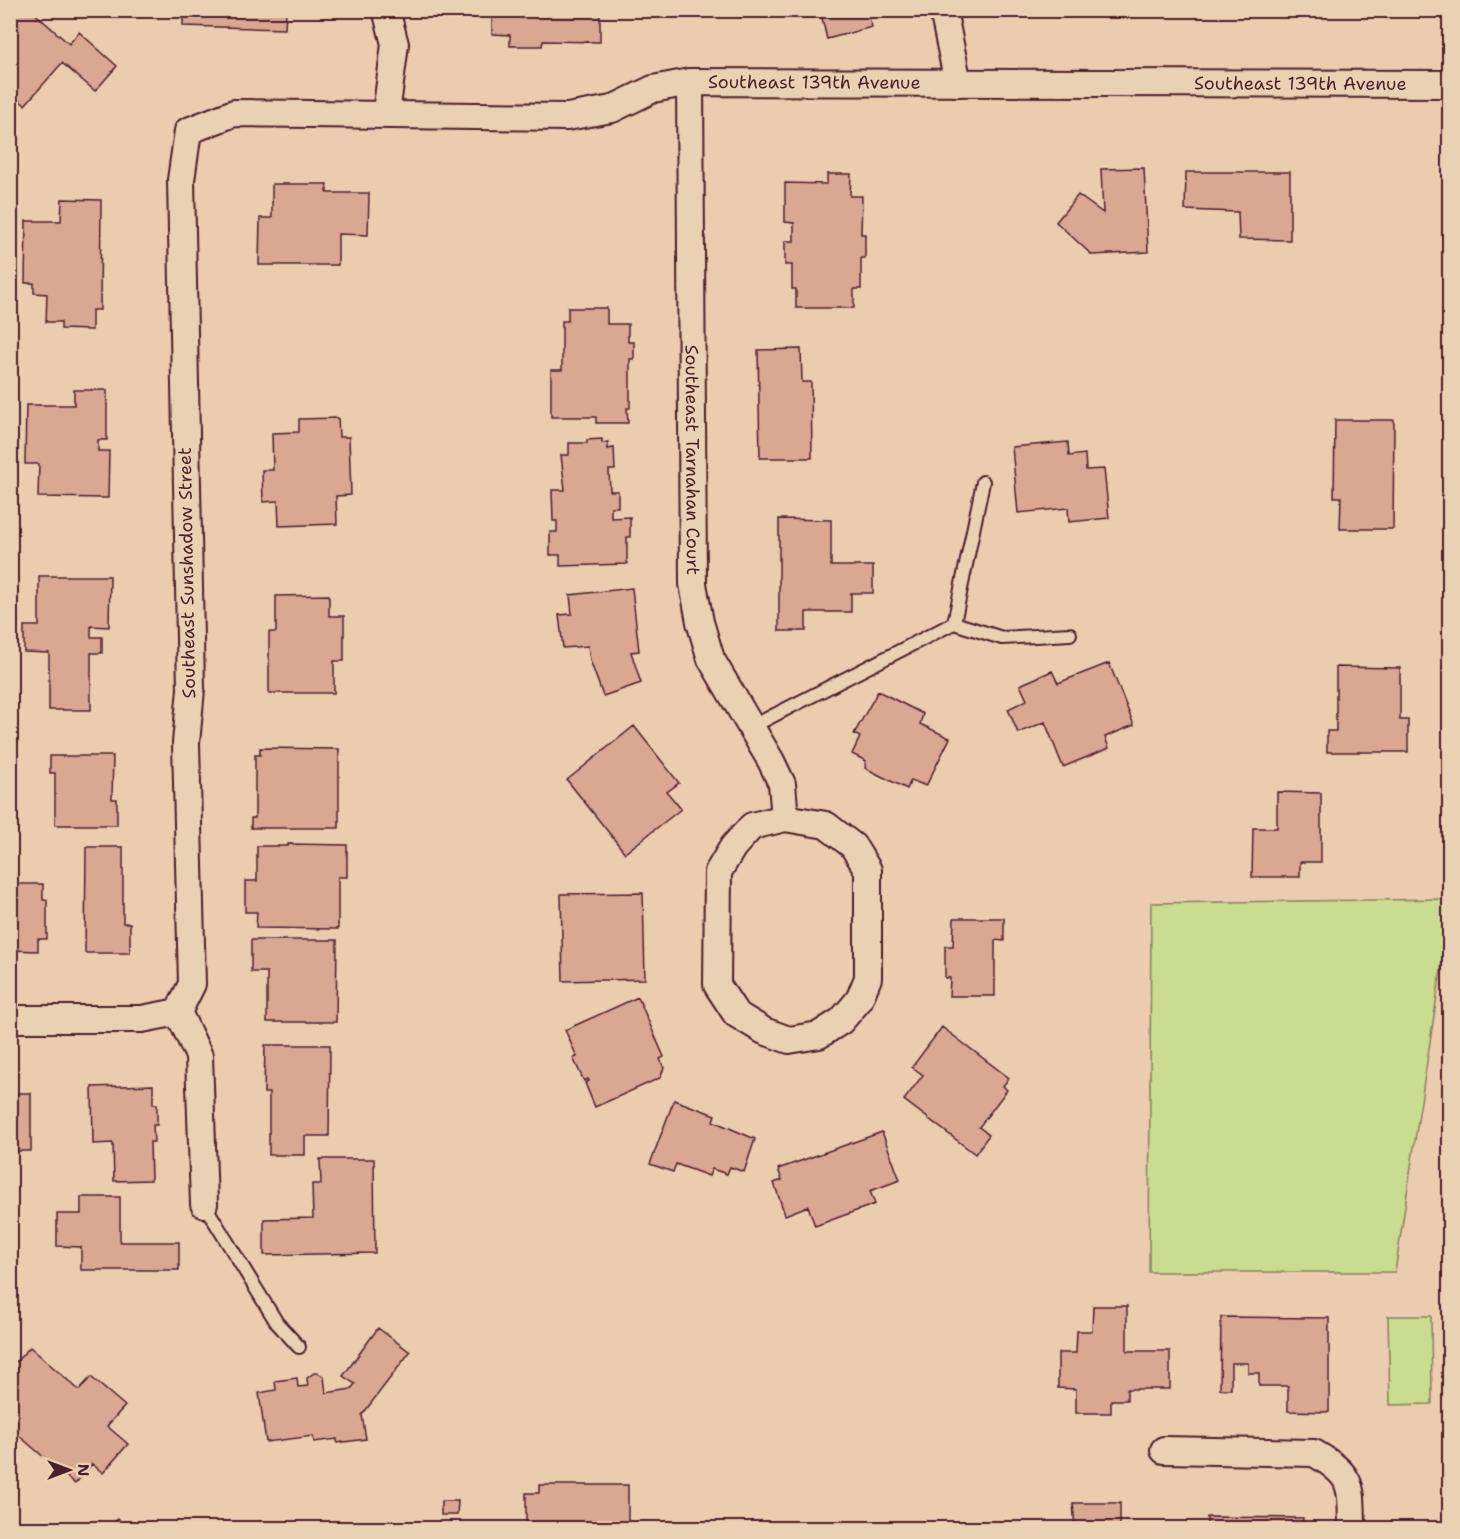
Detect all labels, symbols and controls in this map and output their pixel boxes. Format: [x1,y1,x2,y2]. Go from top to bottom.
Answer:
street label: Southeast 139th Avenue [708,70,921,95]
street label: Southeast 139th Avenue [1194,71,1407,96]
street label: Southeast Tarnahan Court [680,345,705,575]
street label: Southeast Sunshadow Street [173,447,201,699]
north arrow [39,1440,99,1500]
text: N [73,1464,94,1476]

